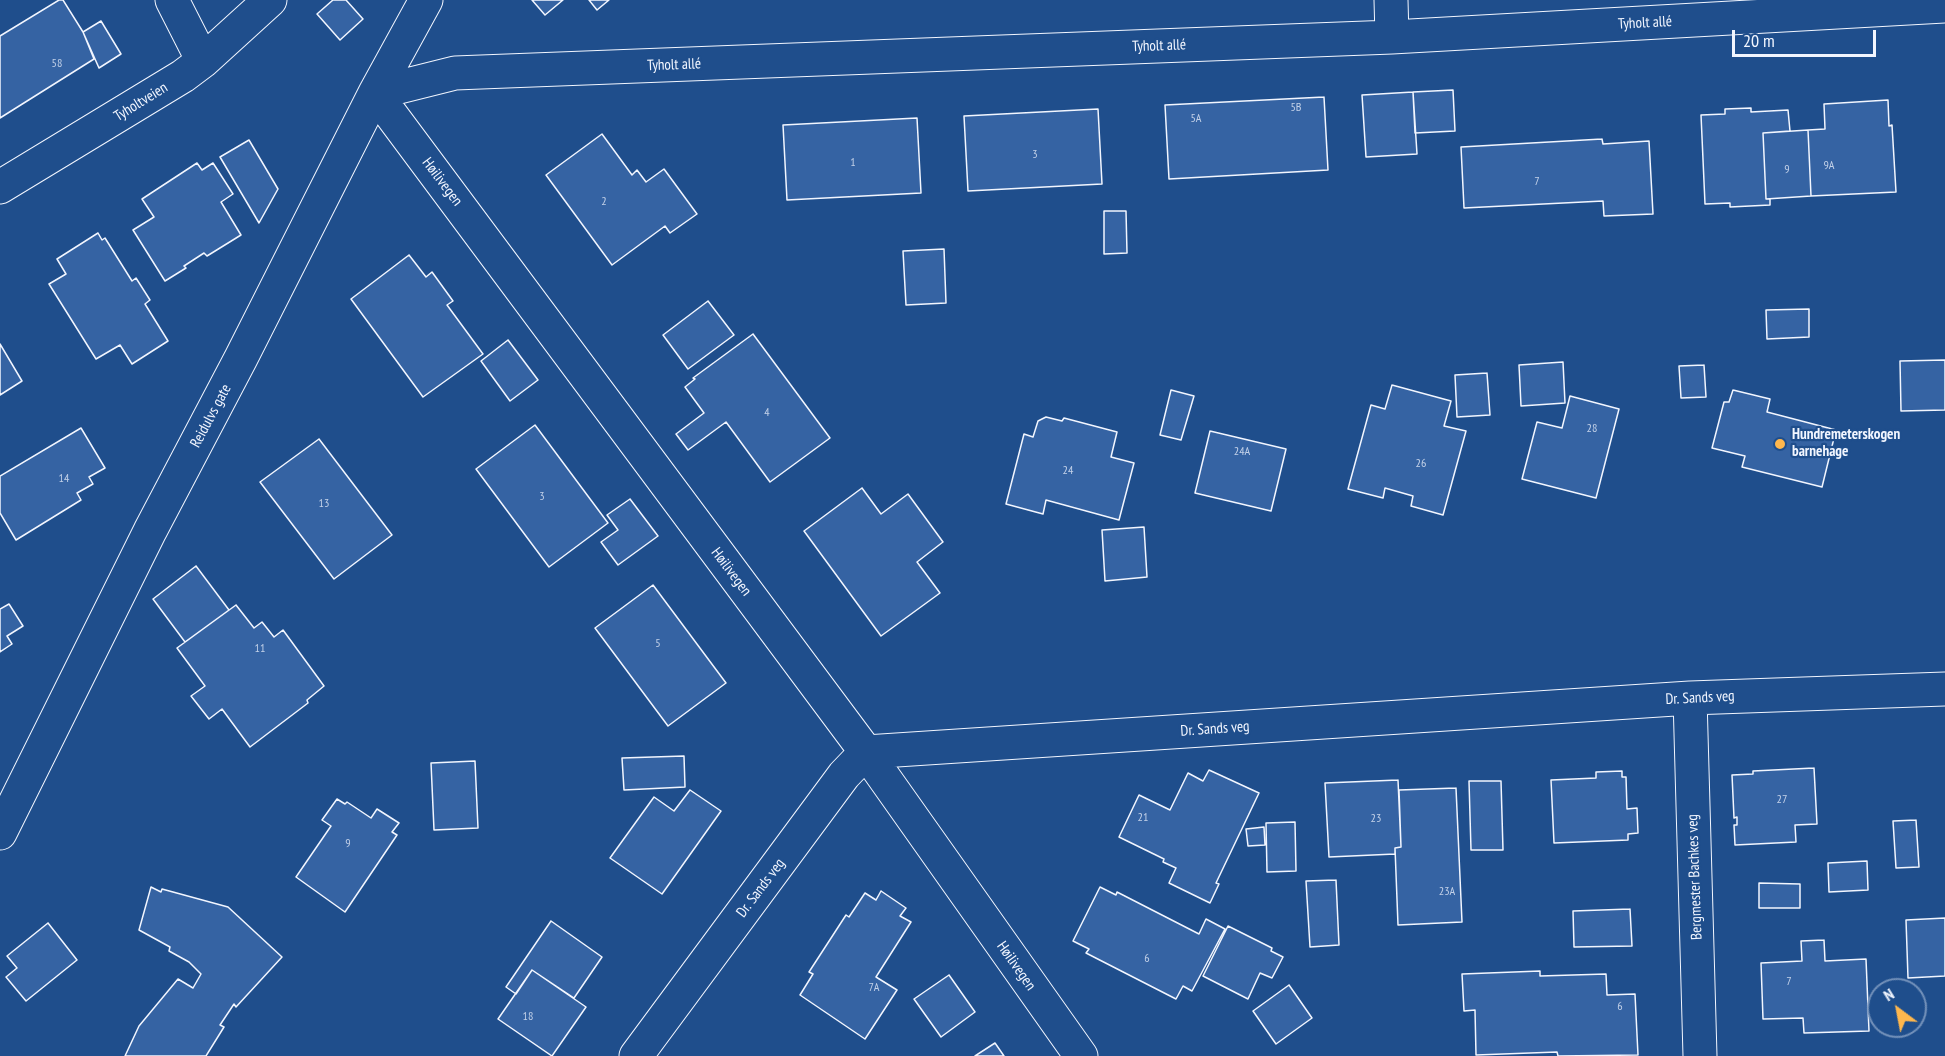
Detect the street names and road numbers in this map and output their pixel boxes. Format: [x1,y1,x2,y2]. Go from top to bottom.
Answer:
street label: Tyholt allé [1618,13,1672,33]
street label: Tyholt allé [1132,36,1186,56]
street label: Tyholt allé [647,55,701,75]
street label: Tyholtveien [111,79,171,125]
street label: Høilivegen [418,154,466,210]
street label: Reidulvs gate [187,381,235,451]
street label: Høilivegen [707,544,755,600]
street label: Dr. Sands veg [1665,687,1735,709]
street label: Dr. Sands veg [1180,718,1250,740]
street label: Bergmester Bachkes veg [1684,814,1706,940]
street label: Dr. Sands veg [733,855,789,921]
street label: Høilivegen [993,938,1039,994]

